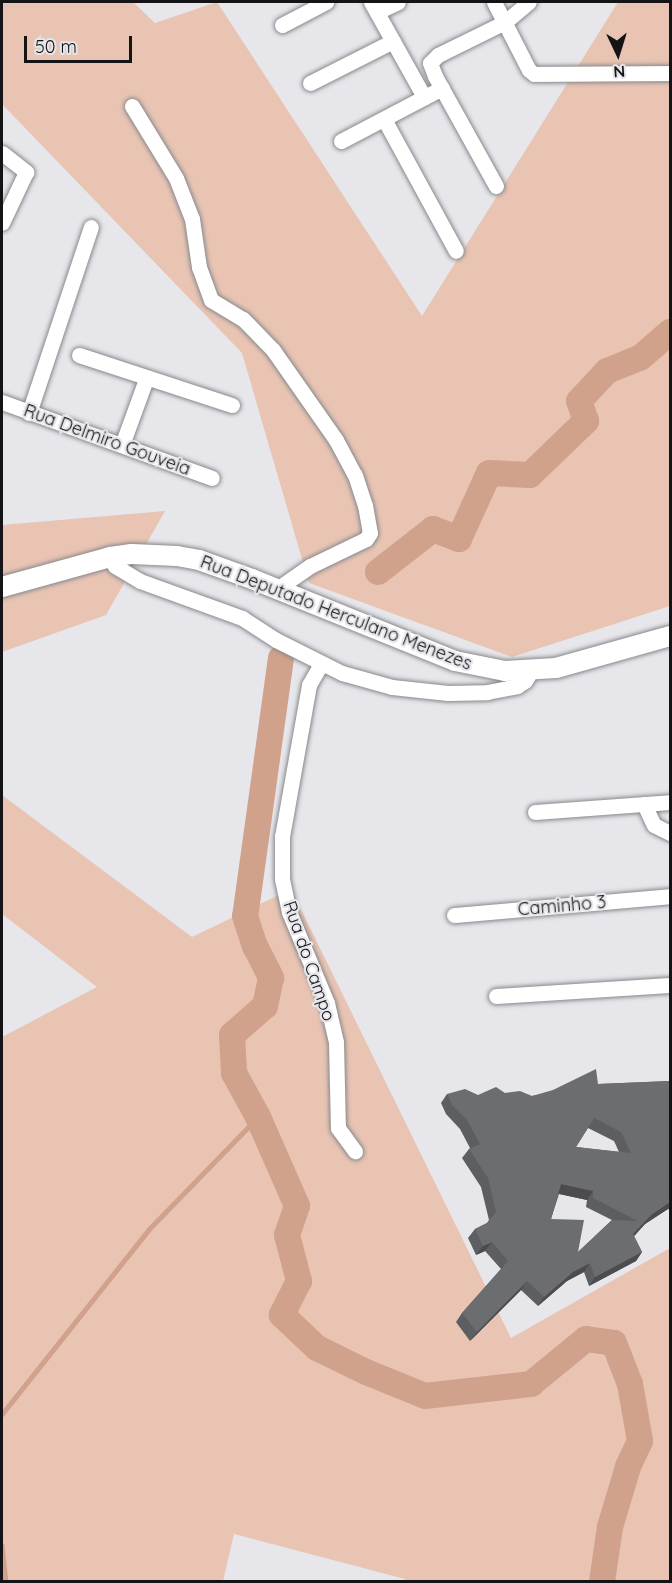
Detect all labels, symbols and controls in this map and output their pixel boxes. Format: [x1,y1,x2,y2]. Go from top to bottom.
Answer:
scale bar [27,24,135,62]
north arrow [588,24,648,84]
text: 50 m [35,35,77,58]
text: N [613,62,626,82]
street label: Rua Delmiro Gouveia [21,400,193,480]
street label: Rua Deputado Herculano Menezes [197,551,475,675]
street label: Caminho 3 [517,891,607,921]
street label: Rua do Campo [278,898,340,1024]

